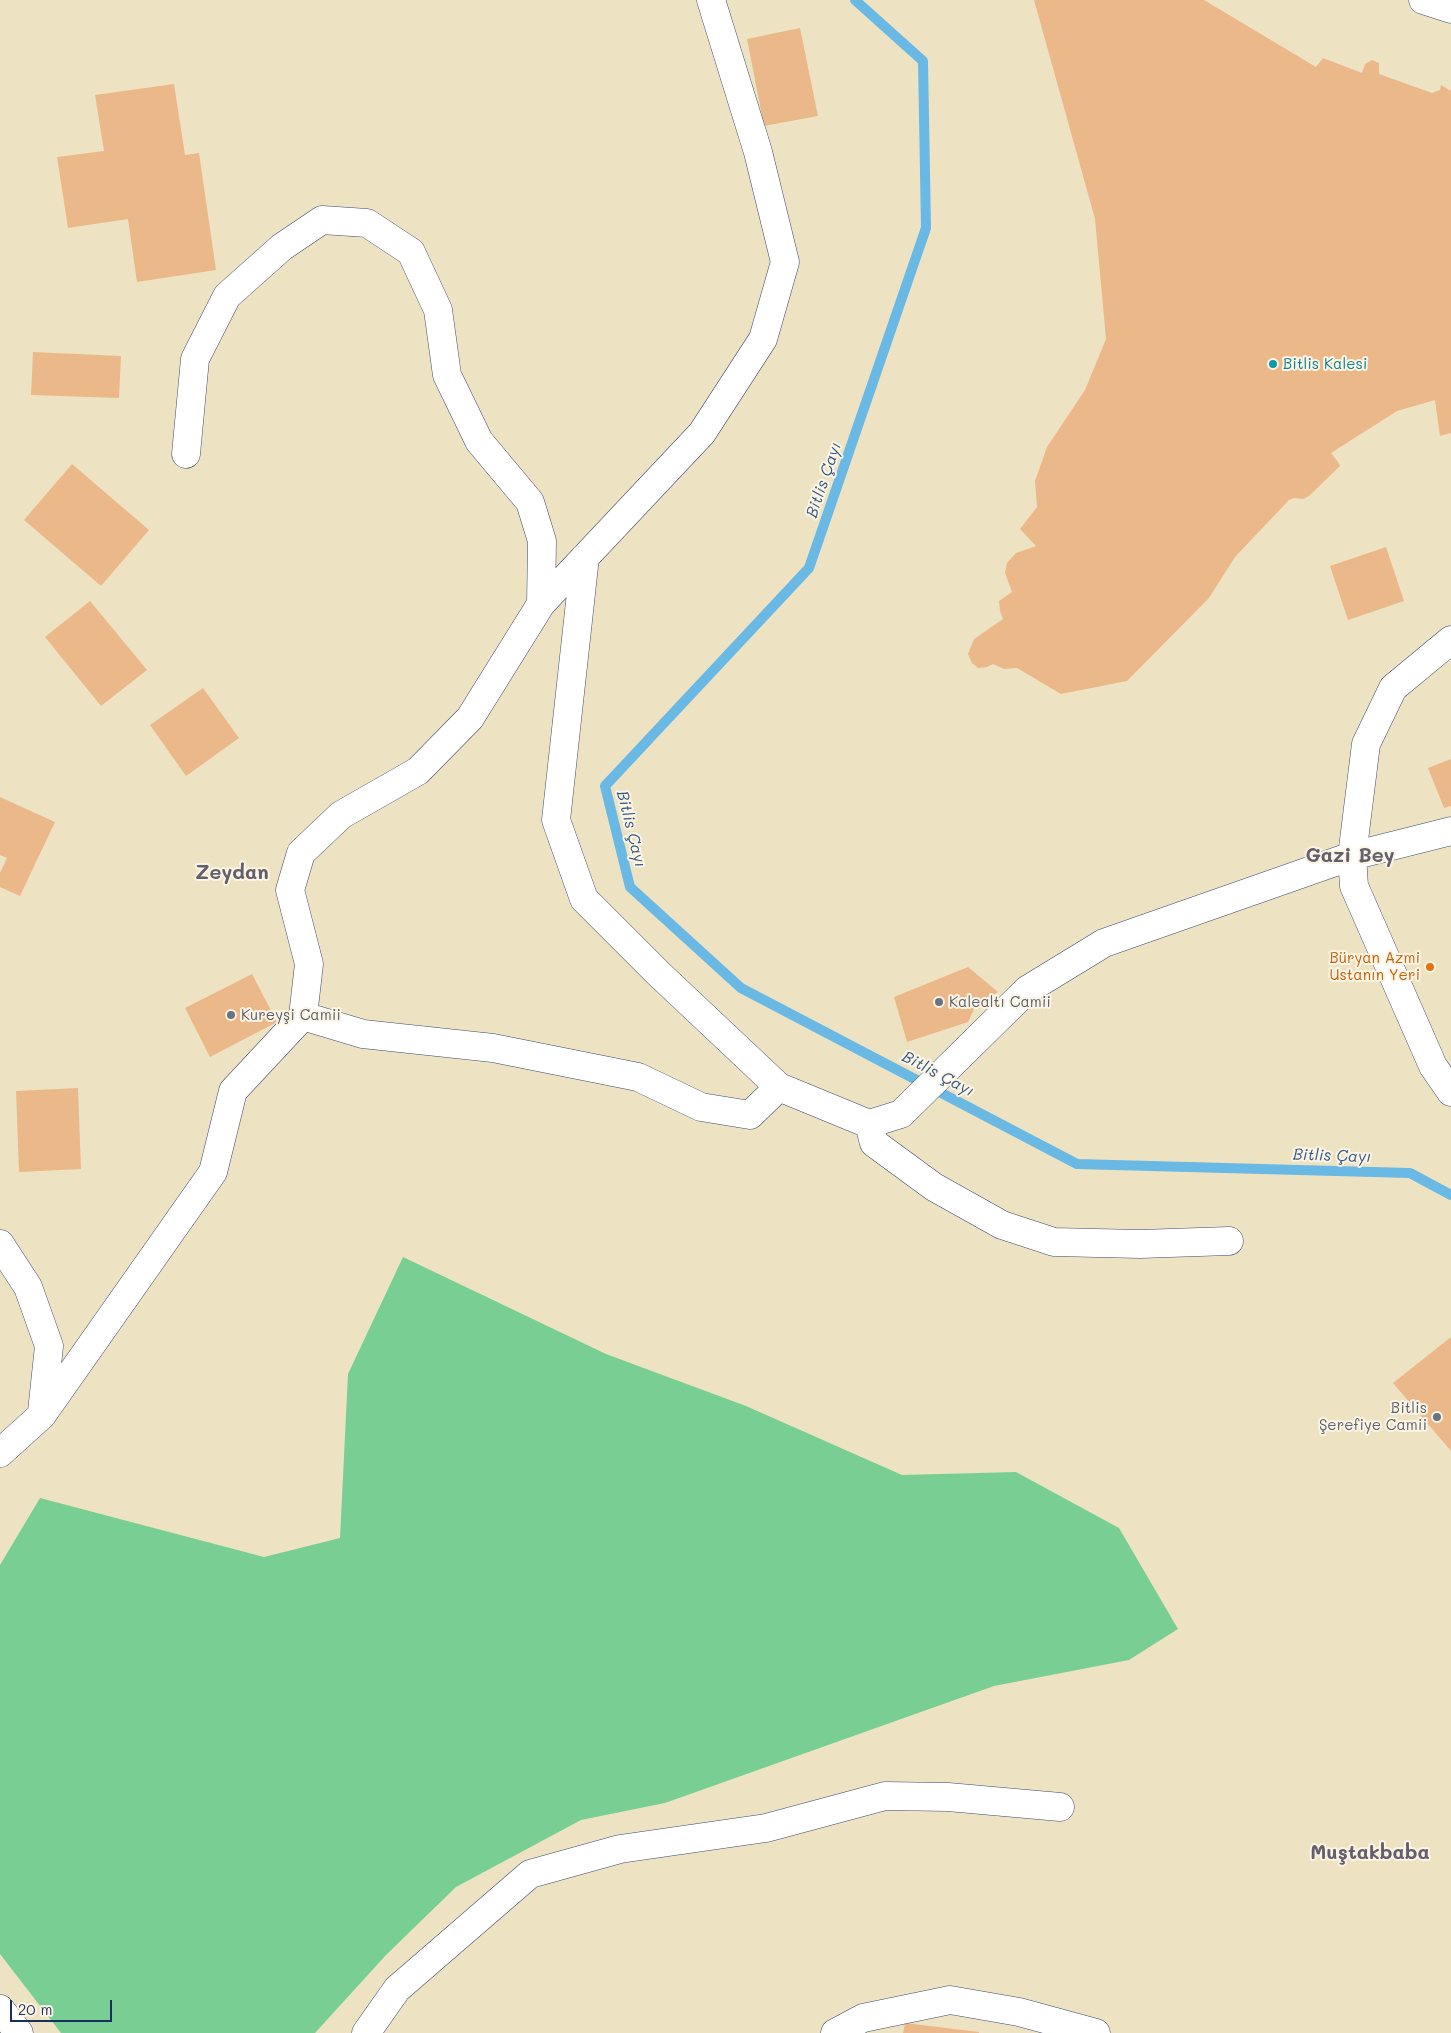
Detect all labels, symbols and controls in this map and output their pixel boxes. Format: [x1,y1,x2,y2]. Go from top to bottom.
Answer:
place label: Bitlis Kalesi [1283,355,1367,373]
marker: Bitlis Kalesi [1267,358,1279,370]
water label: Bitlis Çayı [802,440,846,520]
water label: Bitlis Çayı [612,789,650,869]
district label: Gazi Bey [1305,844,1395,868]
district label: Zeydan [195,861,269,885]
place label: Büryan Azmi Ustanın Yeri [1329,949,1420,984]
marker: Büryan Azmi Ustanın Yeri [1424,961,1436,973]
place label: Kalealtı Camii [949,993,1051,1011]
marker: Kalealtı Camii [933,996,945,1008]
place label: Kureyşi Camii [241,1006,341,1024]
marker: Kureyşi Camii [225,1009,237,1021]
water label: Bitlis Çayı [899,1047,977,1101]
water label: Bitlis Çayı [1292,1145,1372,1167]
place label: Bitlis Şerefiye Camii [1319,1399,1427,1434]
marker: Bitlis Şerefiye Camii [1431,1411,1443,1423]
district label: Muştakbaba [1310,1841,1430,1865]
scale bar [12,1990,115,2022]
text: 20 m [18,1999,52,2019]

